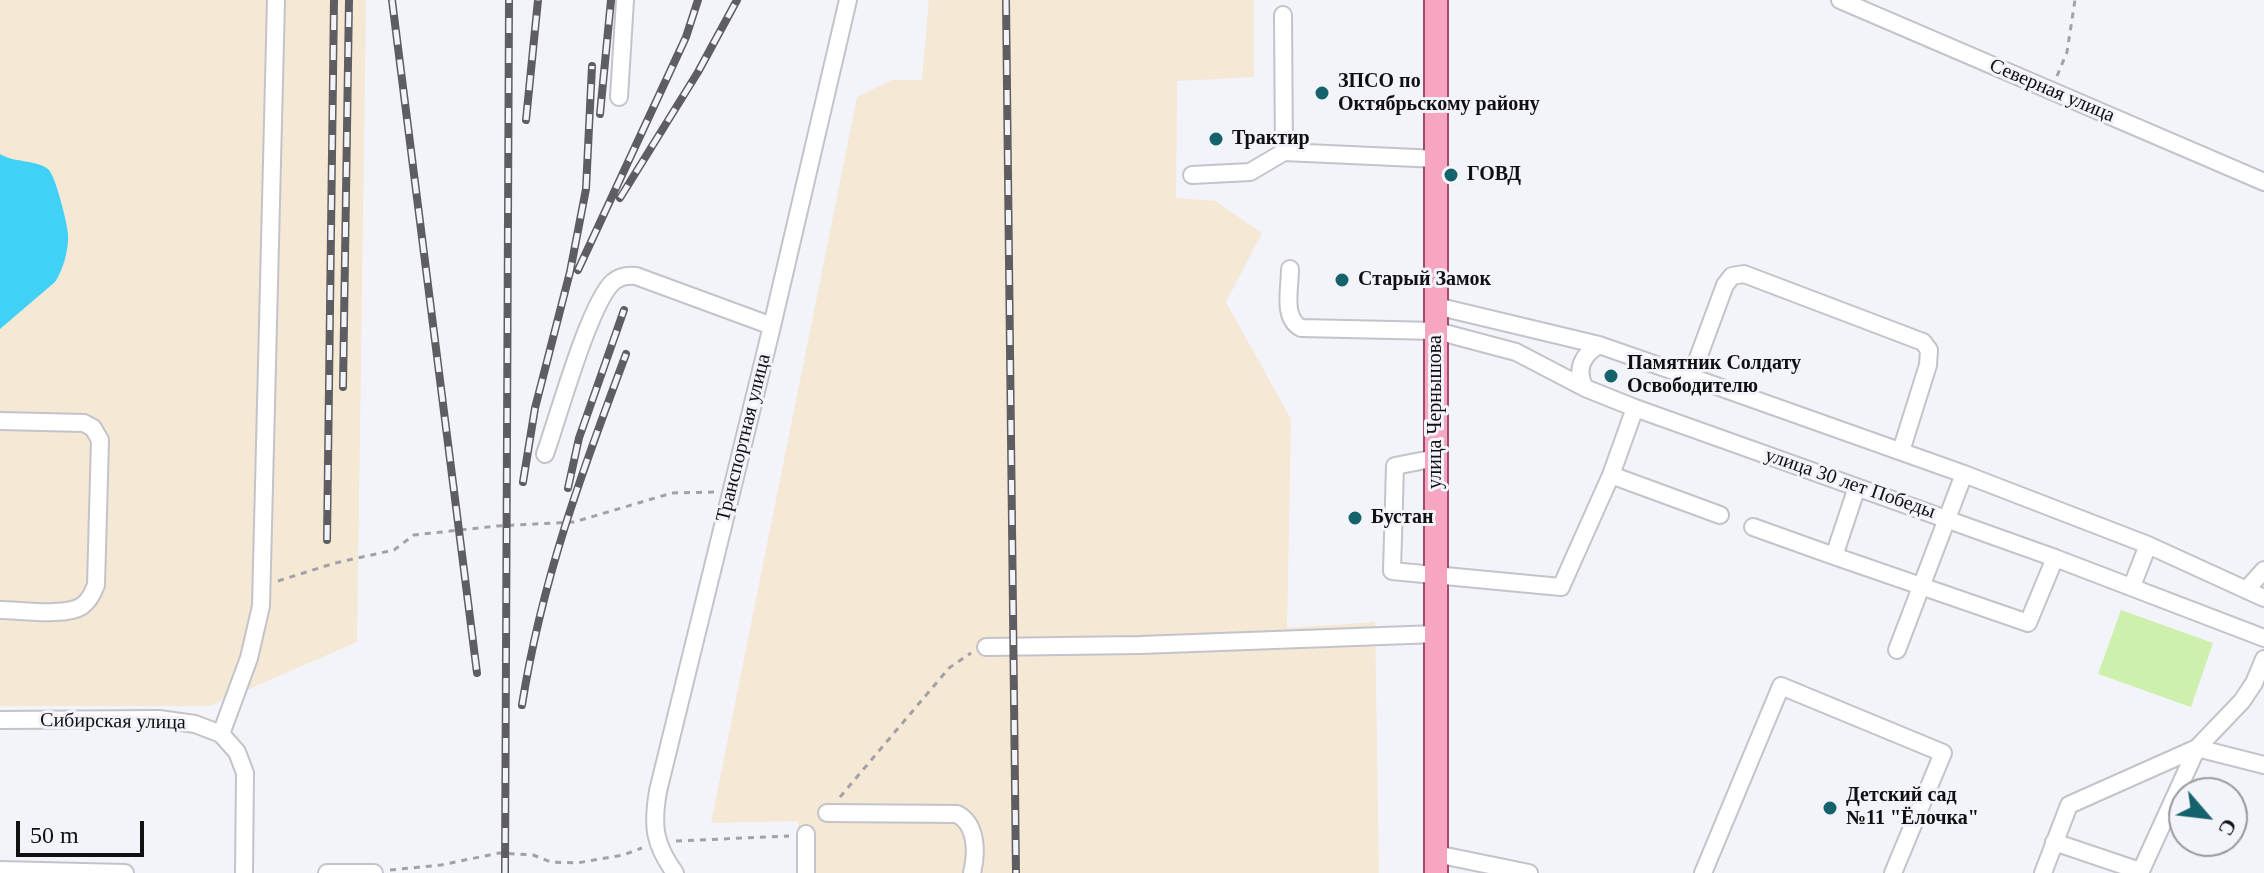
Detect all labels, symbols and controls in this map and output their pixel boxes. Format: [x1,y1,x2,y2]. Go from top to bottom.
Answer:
street label: Северная улица [1986,54,2118,128]
place label: ЗПСО по Октябрьскому району [1338,70,1540,117]
marker: ЗПСО по Октябрьскому району [1313,84,1331,102]
place label: Трактир [1232,127,1310,151]
marker: Трактир [1207,130,1225,148]
place label: ГОВД [1467,163,1521,187]
marker: ГОВД [1442,166,1460,184]
place label: Старый Замок [1358,268,1491,292]
marker: Старый Замок [1333,271,1351,289]
street label: улица Чернышова [1424,335,1448,489]
street label: Транспортная улица [712,352,776,524]
place label: Памятник Солдату Освободителю [1627,352,1801,399]
marker: Памятник Солдату Освободителю [1602,367,1620,385]
street label: улица 30 лет Победы [1762,444,1938,524]
place label: Бустан [1371,506,1434,530]
marker: Бустан [1346,509,1364,527]
street label: Сибирская улица [40,709,186,735]
north arrow [2168,777,2248,857]
place label: Детский сад №11 "Ёлочка" [1846,784,1979,831]
marker: Детский сад №11 "Ёлочка" [1821,799,1839,817]
scale bar [20,805,148,855]
text: С [2213,815,2243,840]
text: 50 m [30,822,79,848]

